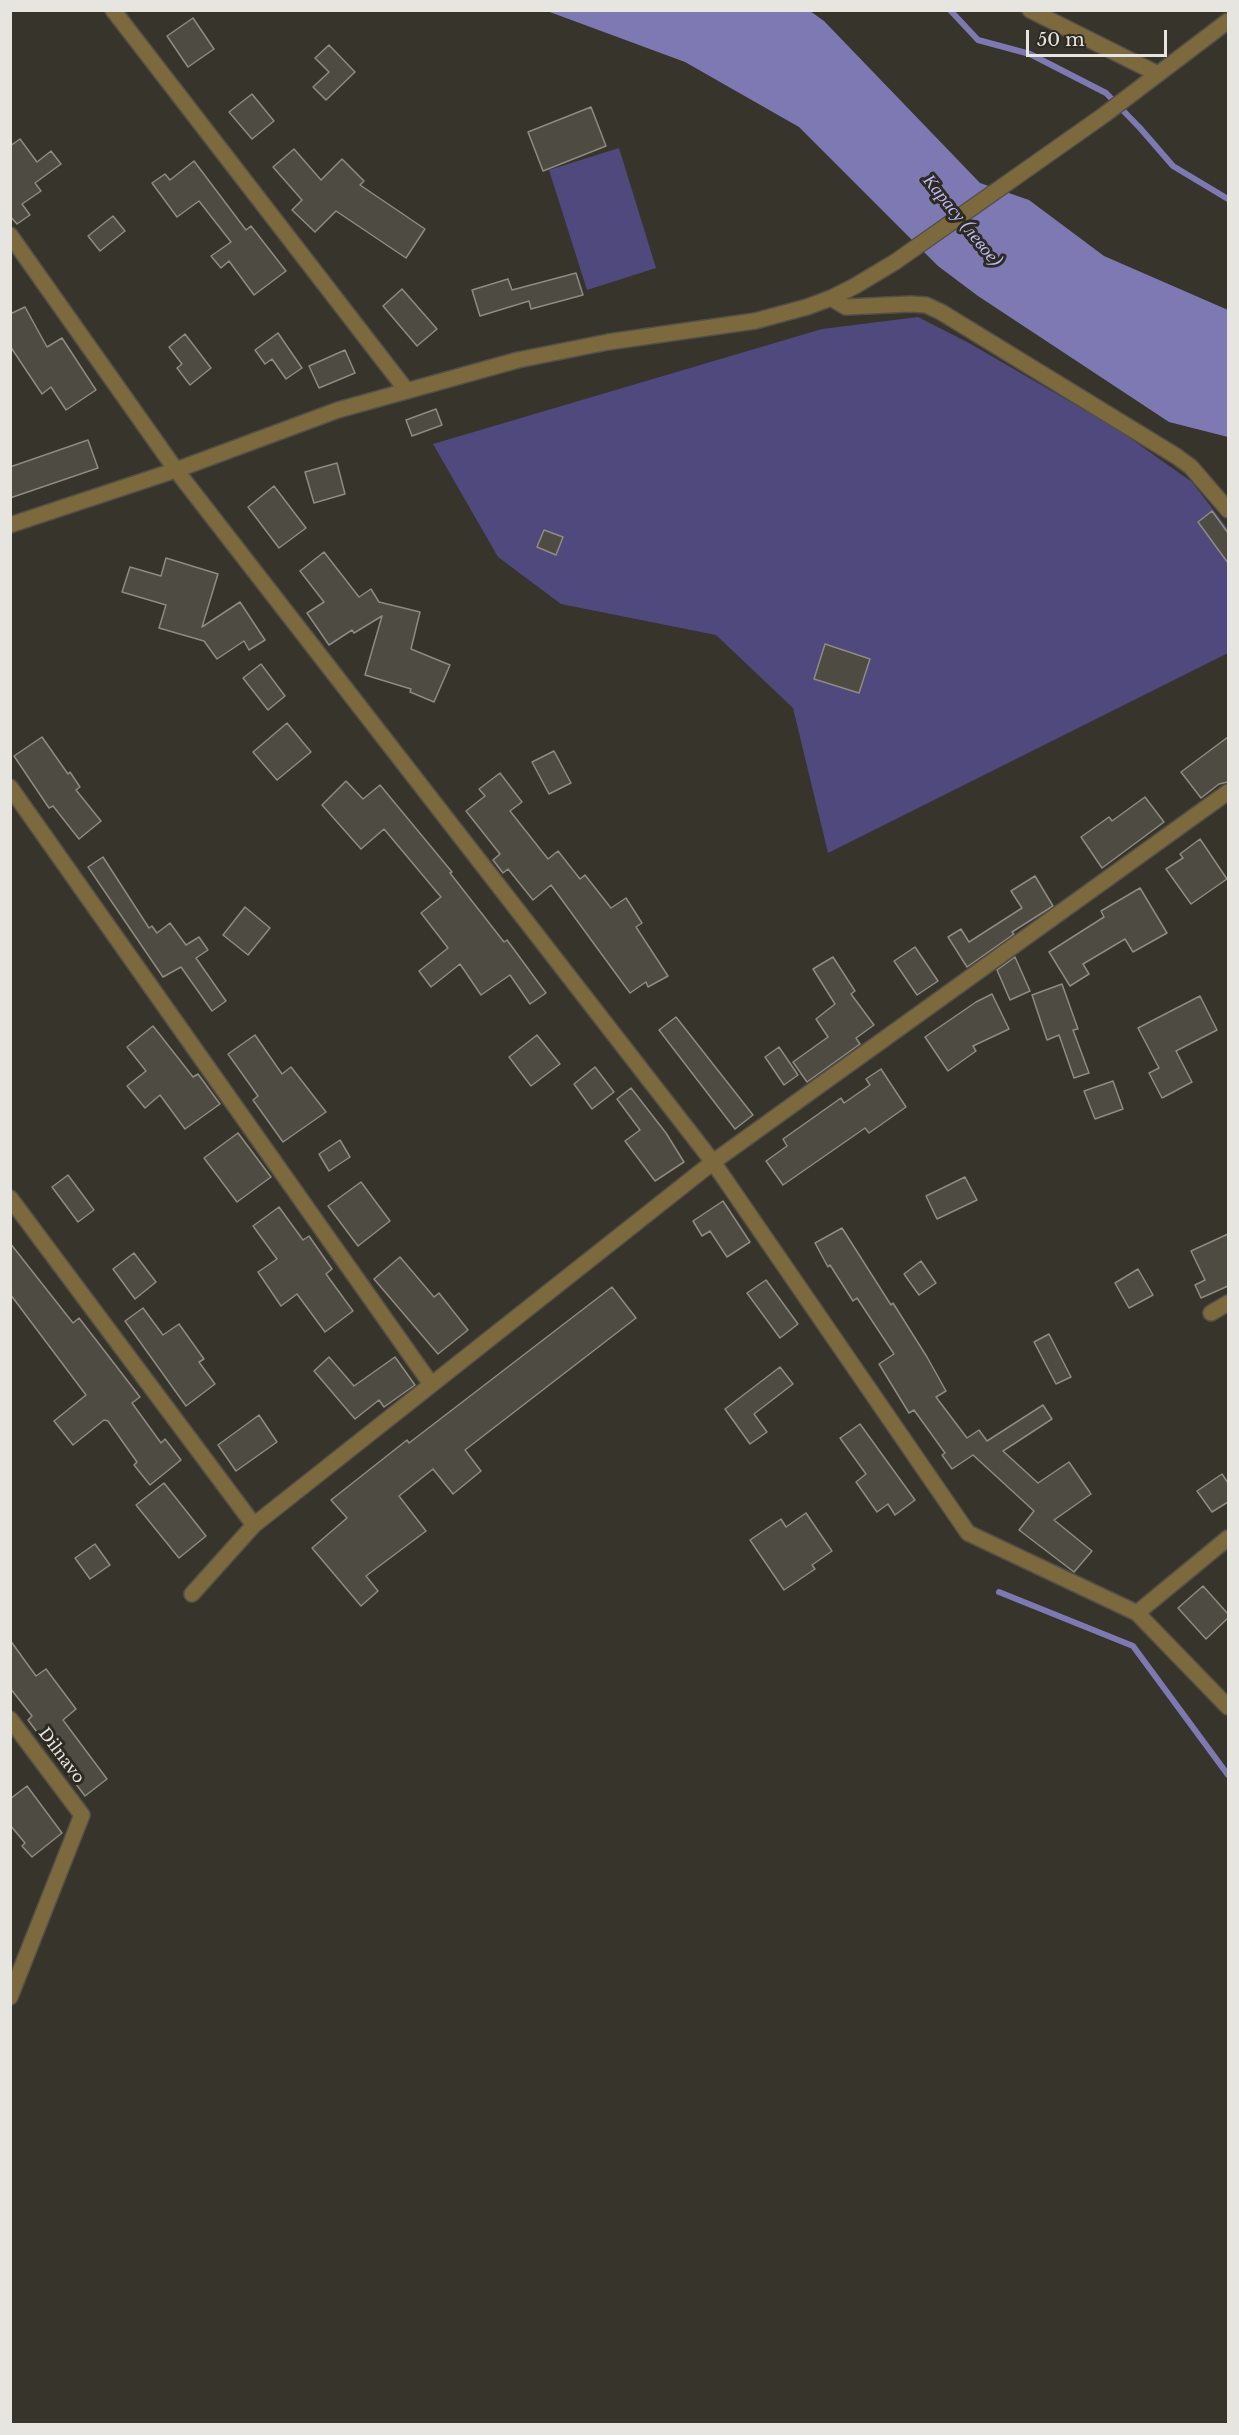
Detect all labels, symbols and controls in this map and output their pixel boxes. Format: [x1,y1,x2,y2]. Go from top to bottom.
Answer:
scale bar [1029,18,1170,56]
text: 50 m [1037,29,1085,51]
water label: Карасу (левое) [918,170,1006,272]
street label: Dilnavo [34,1725,88,1787]

